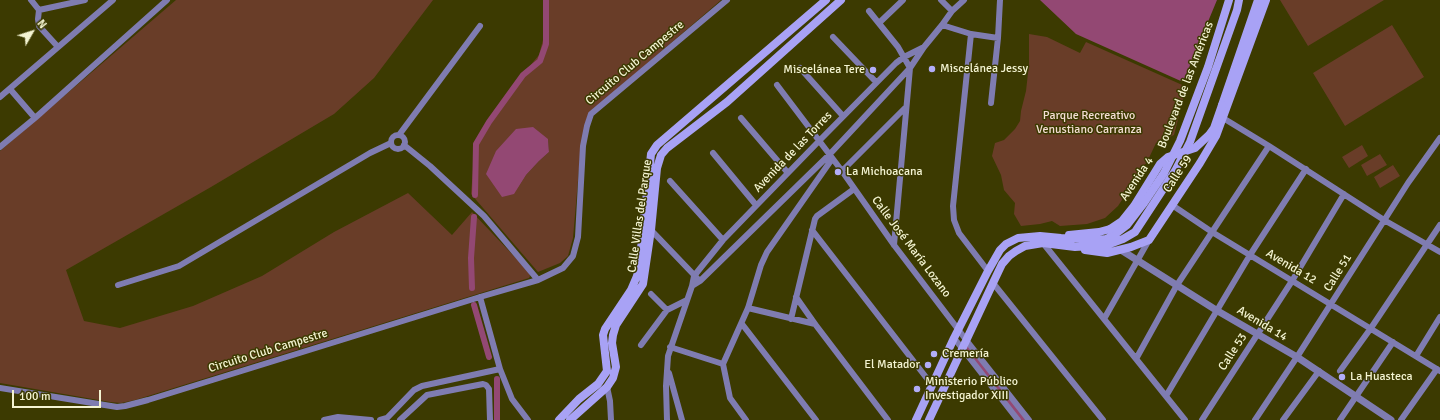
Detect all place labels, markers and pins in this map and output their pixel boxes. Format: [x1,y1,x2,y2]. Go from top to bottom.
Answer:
place label: Miscelánea Jessy [940,62,1028,76]
place label: Miscelánea Tere [783,63,865,77]
marker: Miscelánea Jessy [927,64,937,74]
marker: Miscelánea Tere [868,65,878,75]
place label: La Michoacana [846,165,923,179]
marker: La Michoacana [833,167,843,177]
place label: Cremería [942,347,989,361]
marker: Cremería [929,349,939,359]
place label: El Matador [864,358,920,372]
marker: El Matador [923,360,933,370]
place label: La Huasteca [1350,370,1413,384]
marker: La Huasteca [1337,372,1347,382]
place label: Ministerio Público Investigador XIII [925,375,1018,403]
marker: Ministerio Público Investigador XIII [912,384,922,394]

